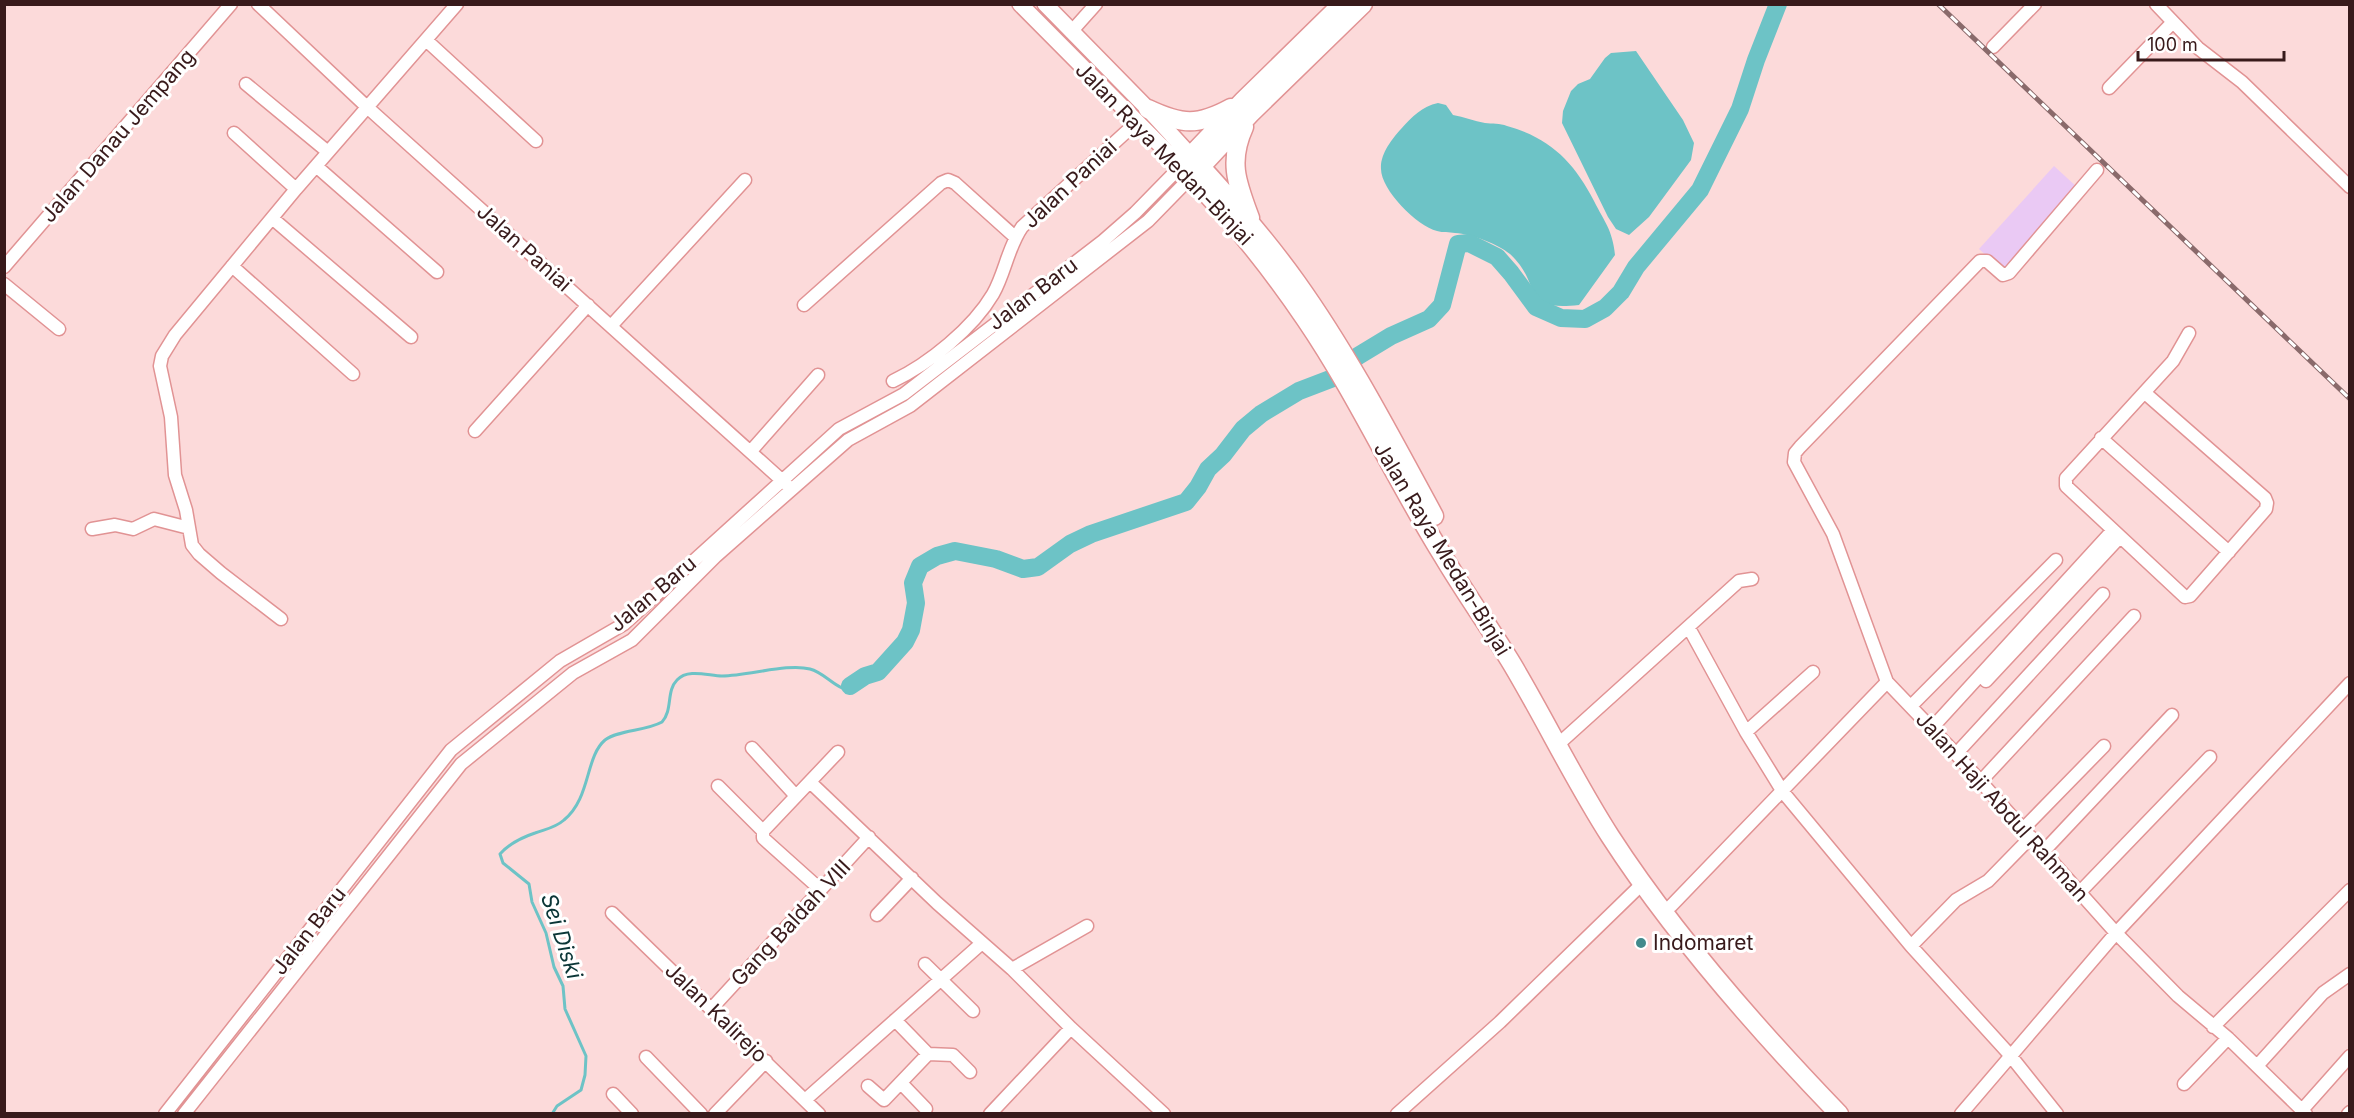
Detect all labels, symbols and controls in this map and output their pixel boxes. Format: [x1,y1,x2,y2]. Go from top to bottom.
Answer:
scale bar [2138,24,2284,62]
text: 100 m [2147,34,2198,55]
street label: Jalan Danau Jempang [36,44,200,227]
street label: Jalan Raya Medan-Binjai [1070,57,1258,250]
street label: Jalan Paniai [1018,134,1122,233]
street label: Jalan Paniai [472,199,577,297]
street label: Jalan Baru [983,252,1082,335]
street label: Jalan Raya Medan-Binjai [1369,438,1516,660]
street label: Jalan Baru [604,550,701,637]
street label: Jalan Haji Abdul Rahman [1911,707,2094,907]
street label: Gang Baldah VIII [726,854,856,991]
street label: Jalan Baru [266,882,351,980]
water label: Sei Diski [536,890,588,983]
place label: Indomaret [1653,930,1753,955]
marker: Indomaret [1634,936,1648,950]
street label: Jalan Kalirejo [660,958,773,1068]

